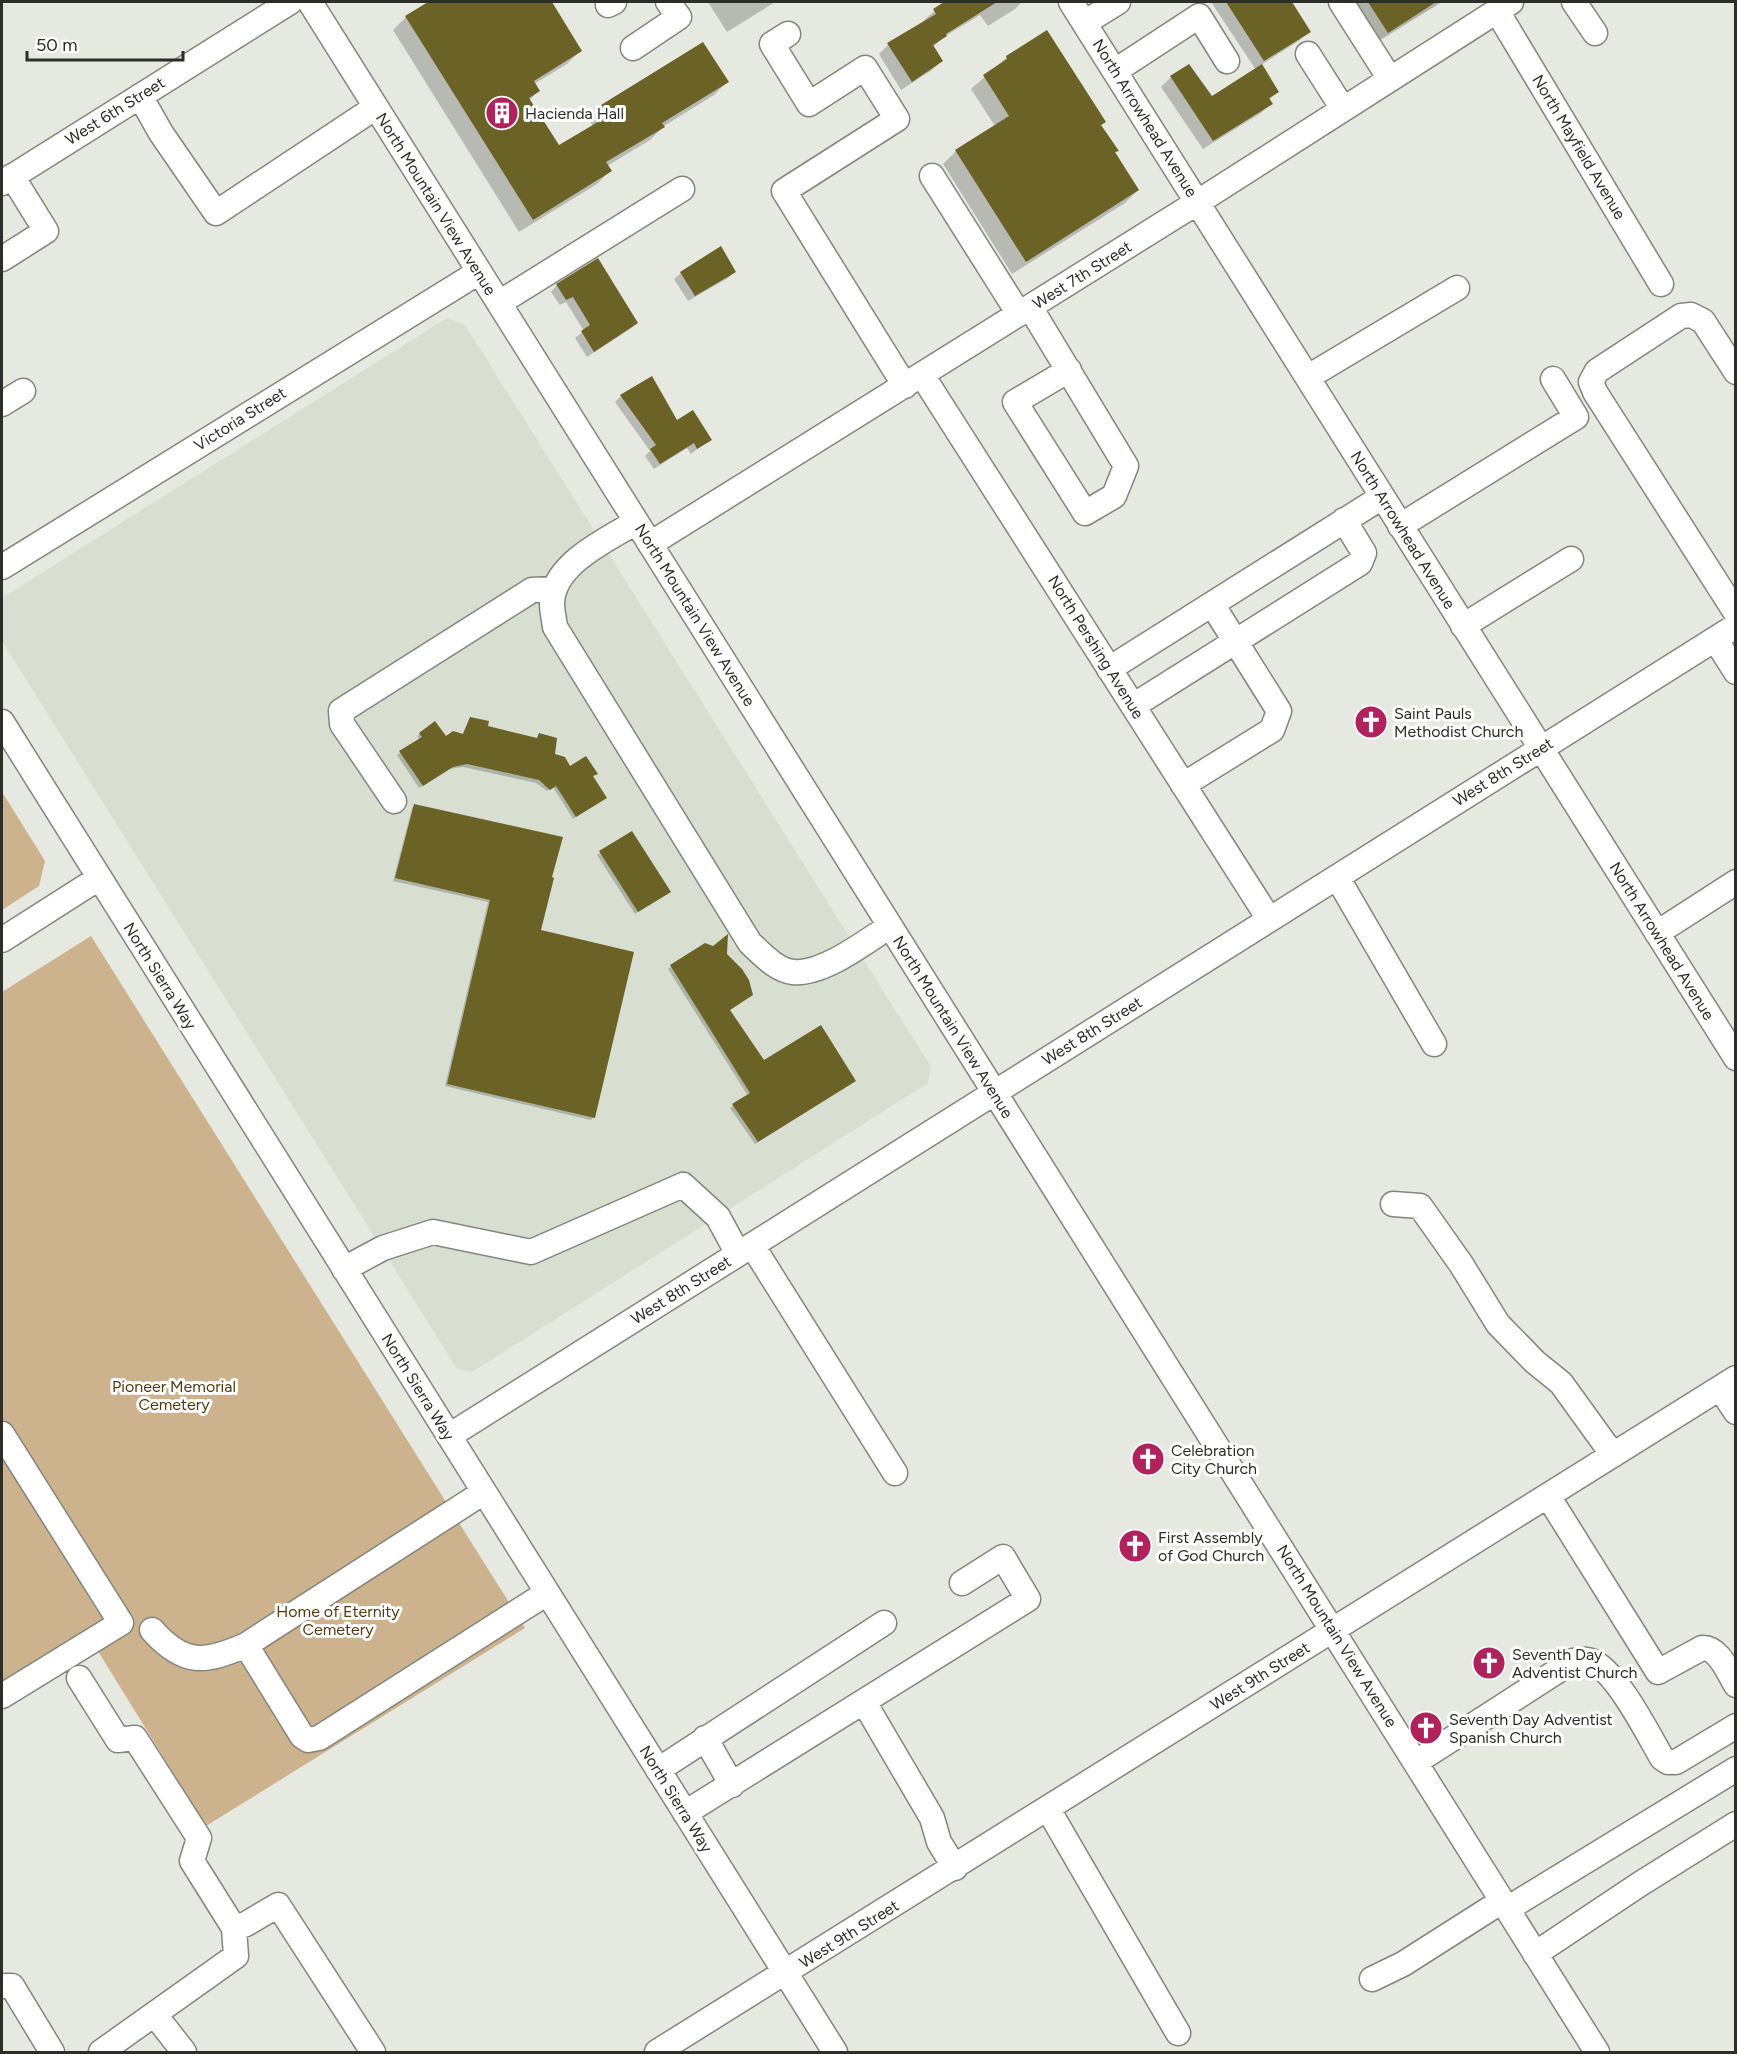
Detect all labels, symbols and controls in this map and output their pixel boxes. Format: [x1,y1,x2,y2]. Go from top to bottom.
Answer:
scale bar [27,24,183,62]
text: 50 m [36,34,78,56]
street label: North Arrowhead Avenue [1089,36,1202,201]
street label: North Mayfield Avenue [1528,71,1630,223]
street label: West 6th Street [62,73,168,149]
building icon: Hacienda Hall [484,95,520,131]
place label: Hacienda Hall [525,104,624,123]
street label: North Mountain View Avenue [372,109,500,299]
street label: West 7th Street [1029,237,1135,313]
street label: Victoria Street [191,383,289,455]
street label: North Arrowhead Avenue [1347,448,1460,613]
street label: North Mountain View Avenue [631,520,759,710]
street label: North Pershing Avenue [1044,572,1148,723]
church icon: Saint Pauls Methodist Church [1353,704,1389,740]
place label: Saint Pauls Methodist Church [1394,704,1524,741]
street label: West 8th Street [1449,734,1557,810]
street label: North Arrowhead Avenue [1606,859,1719,1024]
street label: North Sierra Way [120,919,201,1033]
street label: North Mountain View Avenue [889,932,1017,1122]
street label: West 8th Street [1038,993,1146,1069]
street label: West 8th Street [627,1252,735,1328]
street label: North Sierra Way [378,1330,459,1444]
park label: Pioneer Memorial Cemetery [112,1377,236,1414]
church icon: Celebration City Church [1130,1441,1166,1477]
place label: Celebration City Church [1171,1441,1257,1478]
church icon: First Assembly of God Church [1117,1528,1153,1564]
place label: First Assembly of God Church [1158,1528,1264,1565]
street label: North Mountain View Avenue [1273,1541,1401,1731]
park label: Home of Eternity Cemetery [276,1602,400,1639]
street label: West 9th Street [1207,1638,1313,1714]
church icon: Seventh Day Adventist Church [1471,1645,1507,1681]
place label: Seventh Day Adventist Church [1512,1645,1638,1682]
church icon: Seventh Day Adventist Spanish Church [1408,1710,1444,1746]
place label: Seventh Day Adventist Spanish Church [1449,1710,1613,1747]
street label: North Sierra Way [636,1742,717,1856]
street label: West 9th Street [796,1896,902,1972]

